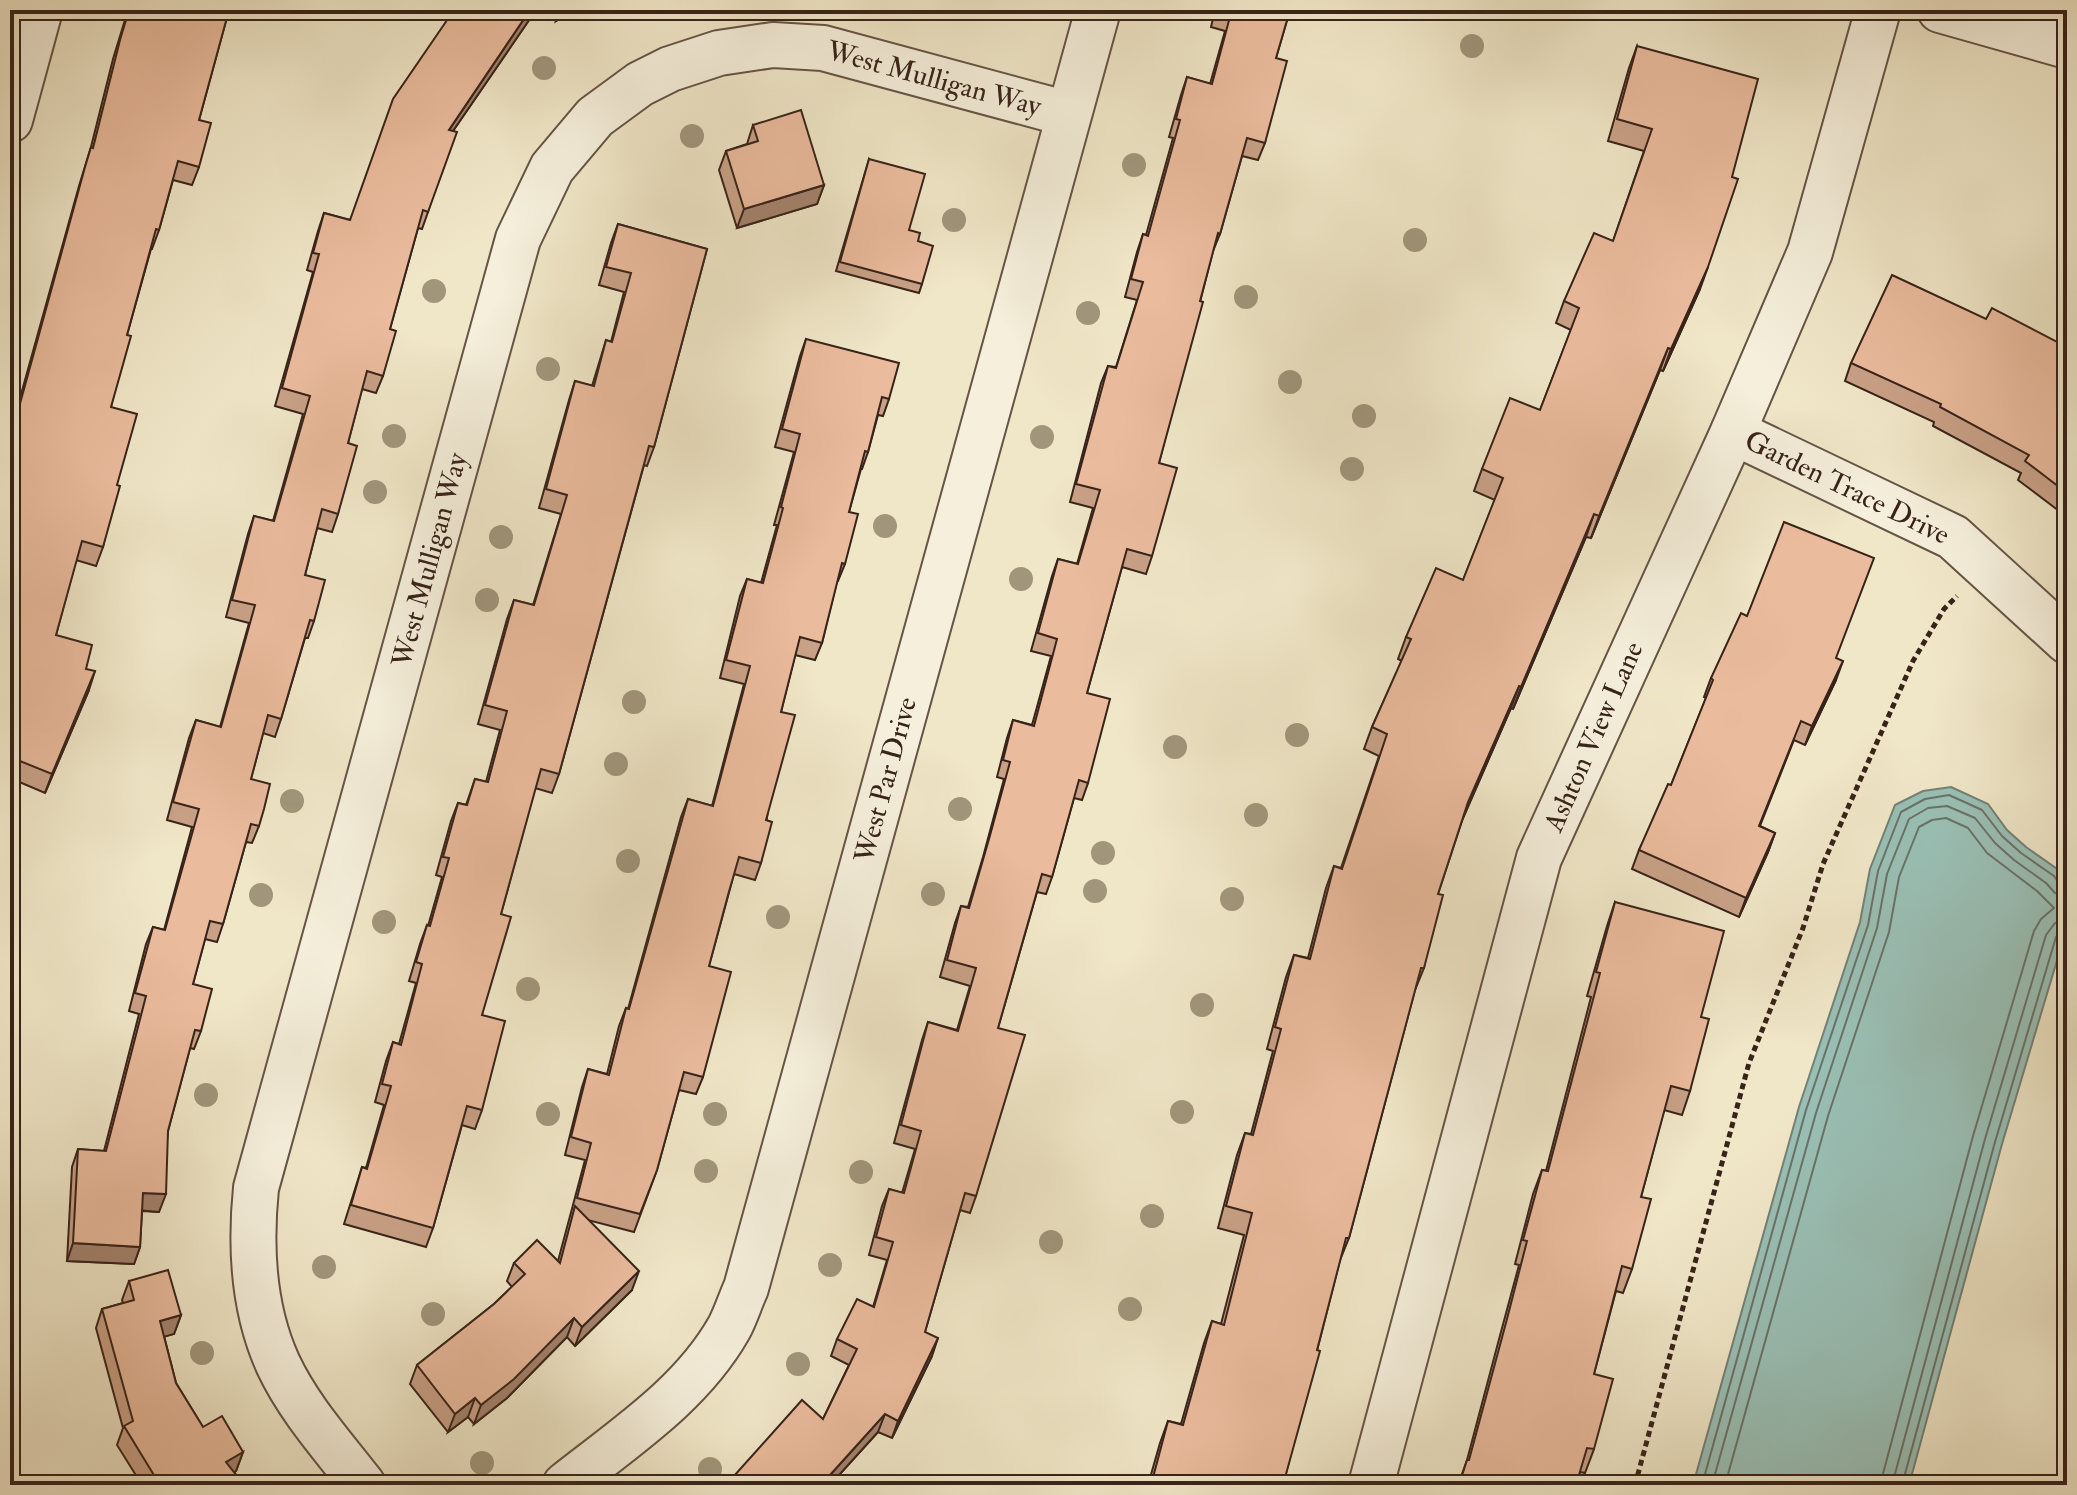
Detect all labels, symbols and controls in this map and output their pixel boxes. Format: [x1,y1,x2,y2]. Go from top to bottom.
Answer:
street label: West Mulligan Way [822,33,1046,125]
street label: Garden Trace Drive [1739,423,1956,553]
street label: West Mulligan Way [384,448,476,672]
street label: Ashton View Lane [1536,636,1652,838]
street label: West Par Drive [847,693,925,868]

